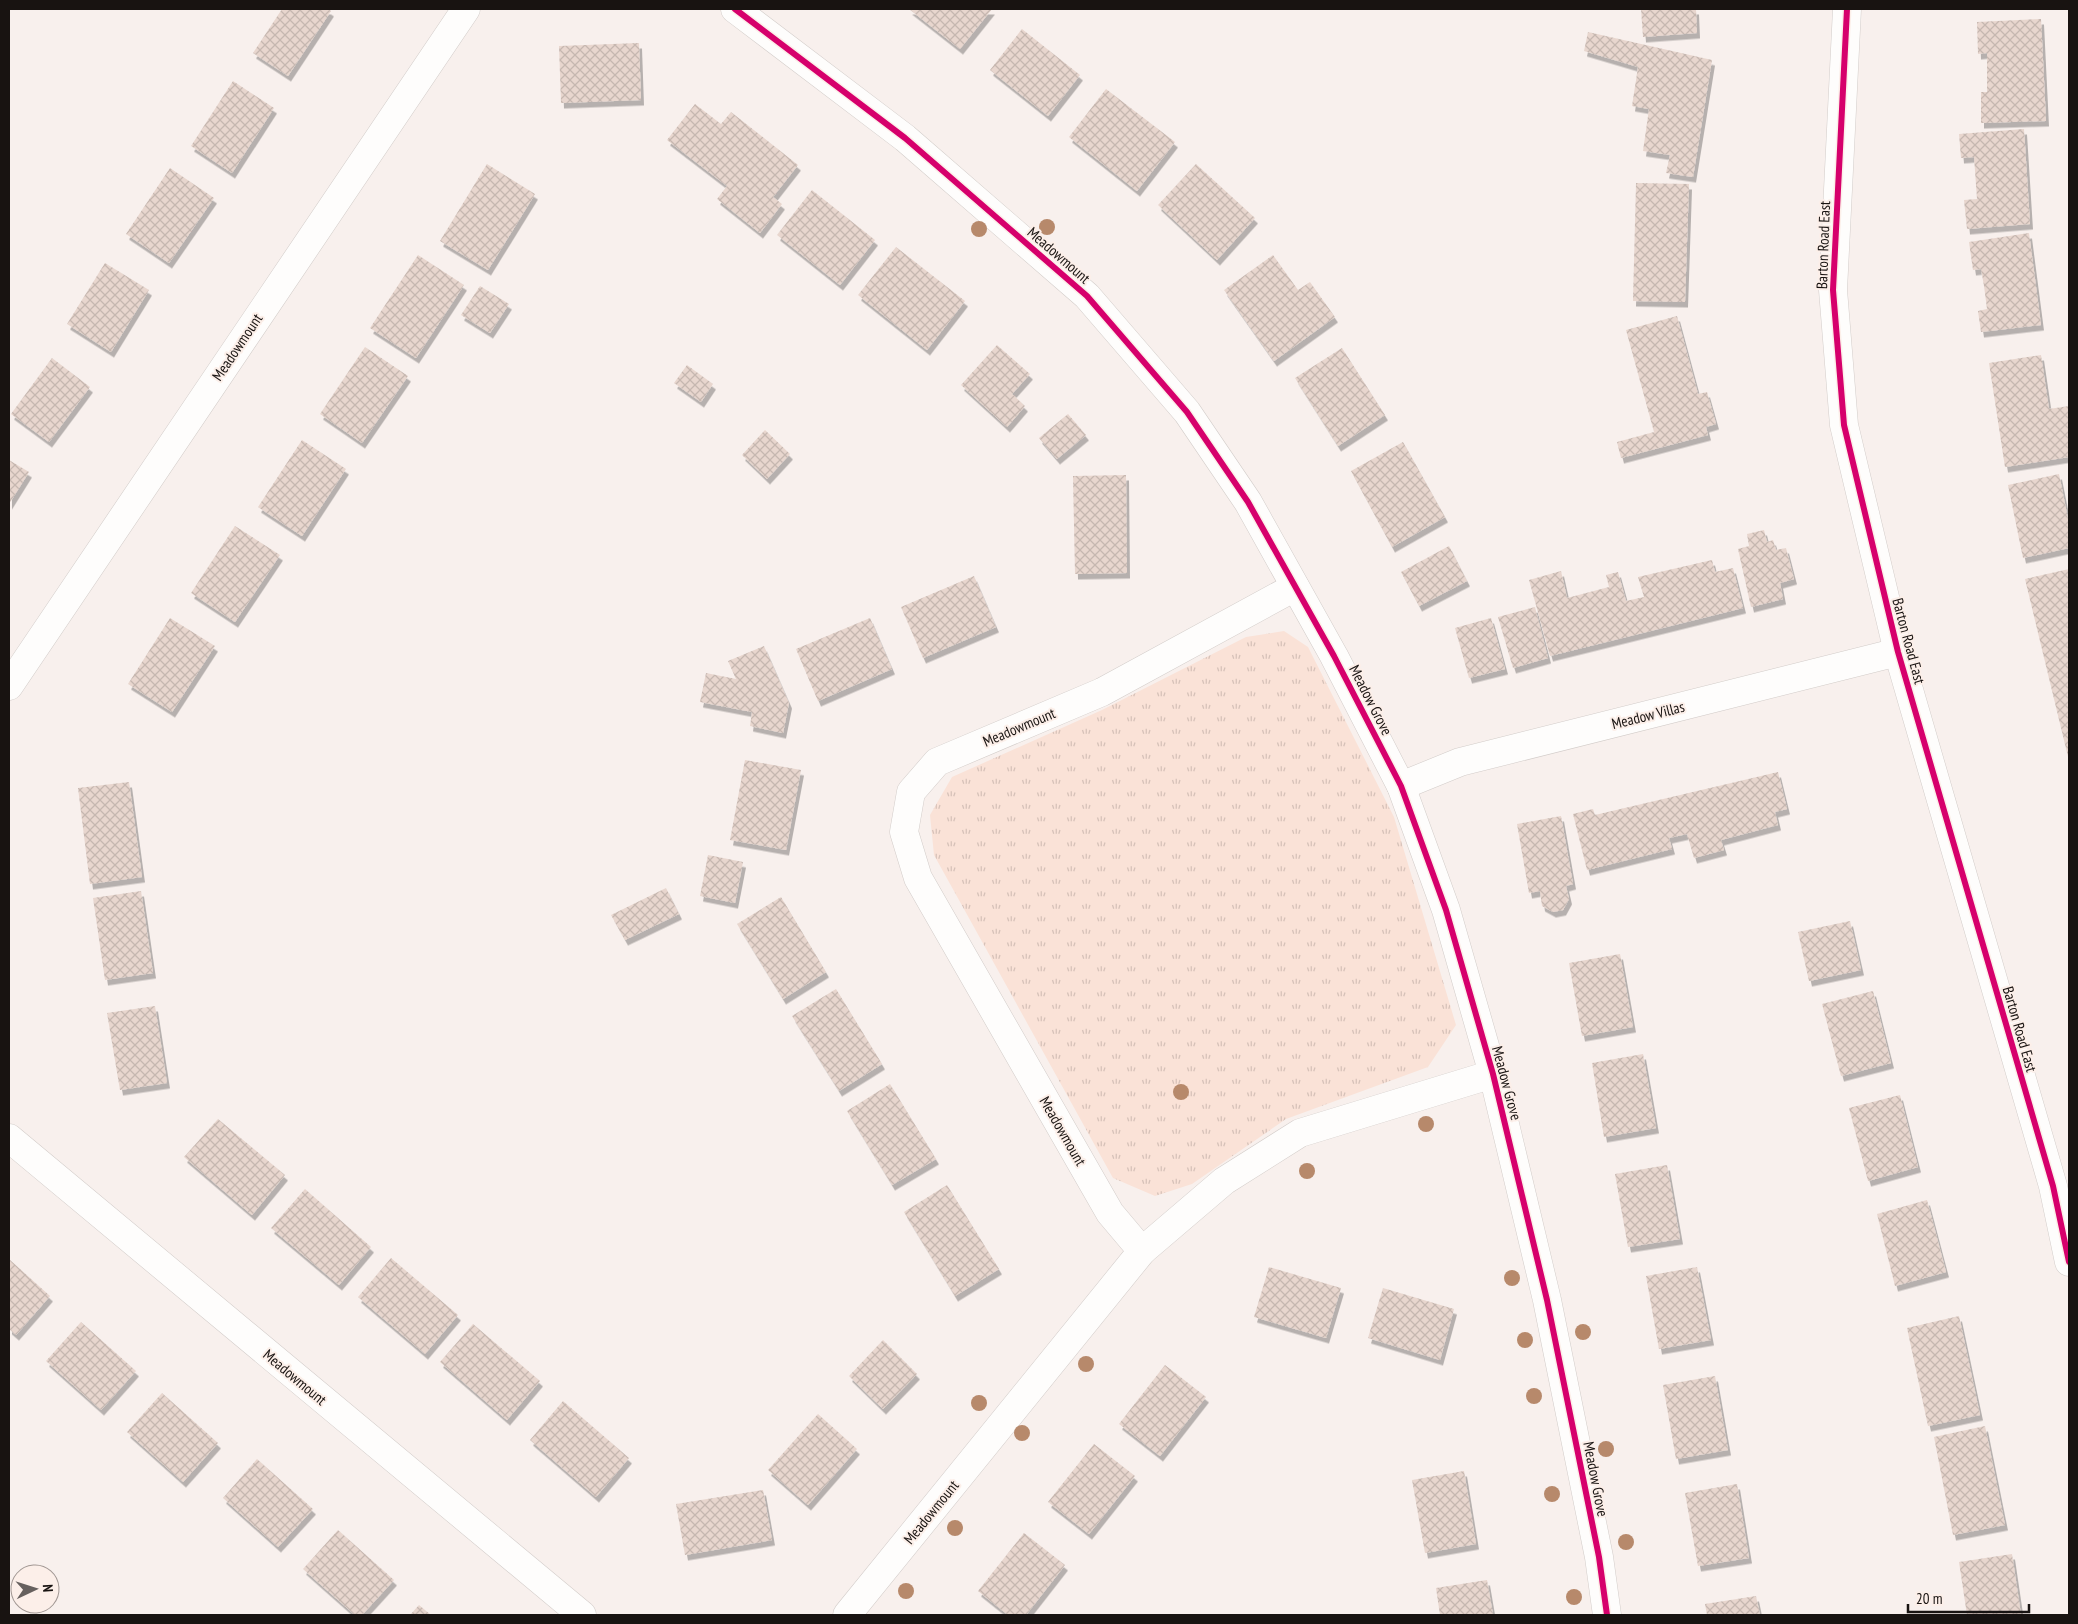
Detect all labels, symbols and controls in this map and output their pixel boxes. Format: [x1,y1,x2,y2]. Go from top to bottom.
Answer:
street label: Barton Road East [1812,201,1834,289]
street label: Meadowmount [1024,223,1094,287]
street label: Meadowmount [208,310,266,384]
street label: Barton Road East [1888,596,1930,686]
street label: Meadow Grove [1345,662,1397,738]
street label: Meadow Villas [1610,697,1686,733]
street label: Meadowmount [980,703,1058,751]
street label: Barton Road East [1999,984,2041,1074]
street label: Meadow Grove [1488,1044,1526,1122]
street label: Meadowmount [1036,1093,1090,1169]
street label: Meadowmount [259,1345,331,1409]
street label: Meadow Grove [1579,1440,1613,1518]
street label: Meadowmount [899,1476,963,1548]
north arrow [10,1564,60,1614]
scale bar [1908,1582,2029,1614]
text: N [39,1584,57,1592]
text: 20 m [1916,1589,1942,1608]

